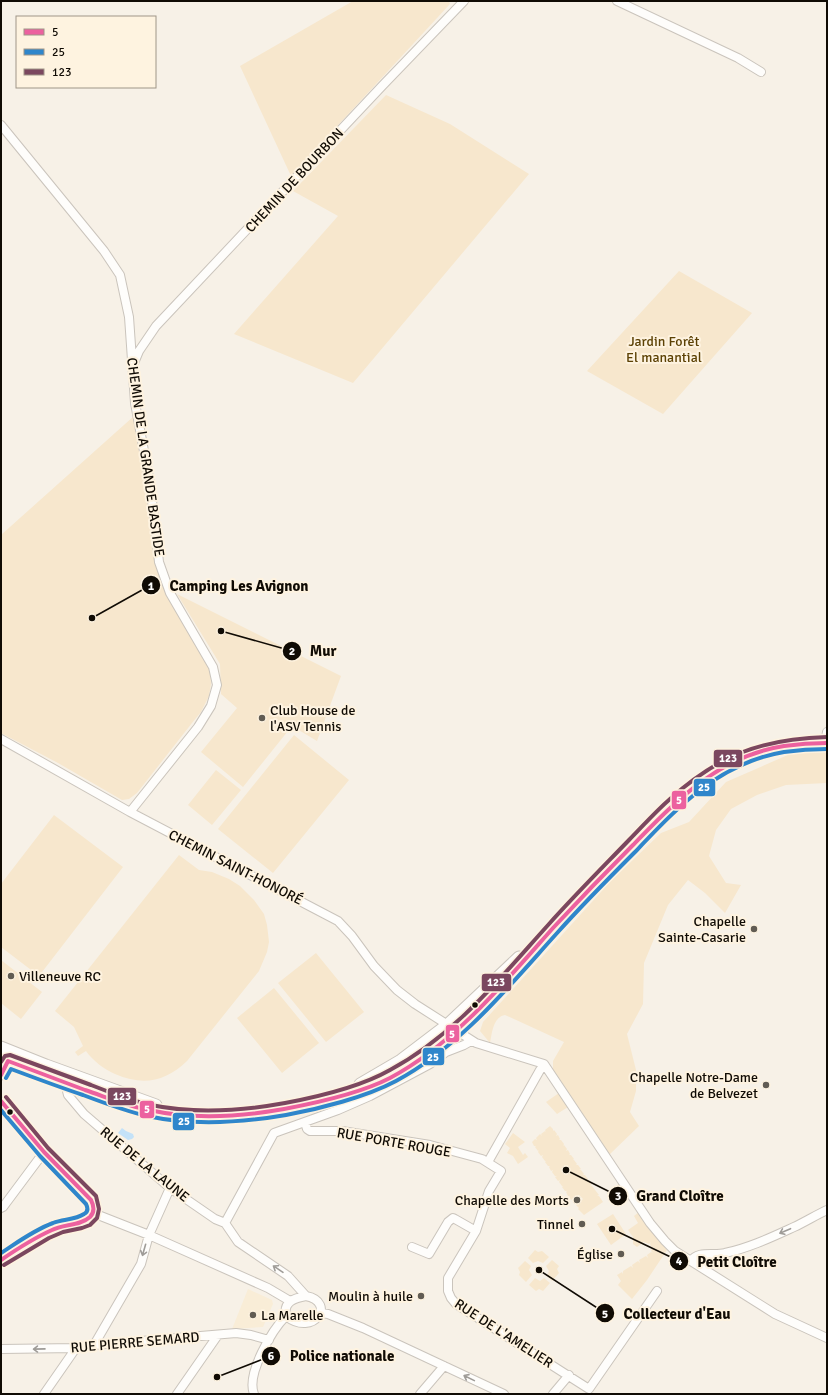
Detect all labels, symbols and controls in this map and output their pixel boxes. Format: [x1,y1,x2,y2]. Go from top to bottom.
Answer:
legend [16,16,156,88]
text: 5 [52,25,58,40]
text: 25 [52,45,65,60]
text: 123 [52,65,71,80]
street label: CHEMIN DE BOURBON [242,125,347,236]
park label: Jardin Forêt El manantial [626,333,702,366]
street label: CHEMIN DE LA GRANDE BASTIDE [123,357,168,558]
callout: Camping Les Avignon [141,572,316,599]
text: Camping Les Avignon [169,577,309,595]
text: 1 [148,579,155,594]
callout: Mur [282,637,345,664]
text: Mur [310,642,336,660]
text: 2 [289,644,295,659]
place label: Club House de l'ASV Tennis [270,702,356,735]
marker: Club House de l'ASV Tennis [257,713,267,723]
line badge: 123 [713,749,743,768]
text: 123 [719,752,737,765]
line badge: 25 [693,778,716,797]
text: 25 [698,781,710,794]
line badge: 5 [671,790,687,810]
text: 5 [676,794,682,807]
street label: CHEMIN SAINT-HONORÉ [166,826,306,909]
place label: Chapelle Sainte-Casarie [658,913,746,946]
marker: Chapelle Sainte-Casarie [749,924,759,934]
place label: Villeneuve RC [19,968,101,985]
marker: Villeneuve RC [6,971,16,981]
line badge: 123 [481,973,512,992]
text: 123 [487,976,505,989]
unlabelled marker [470,1000,480,1010]
line badge: 5 [445,1024,460,1043]
text: 5 [449,1028,455,1041]
line badge: 25 [422,1047,445,1066]
text: 25 [427,1051,439,1064]
place label: Chapelle Notre-Dame de Belvezet [630,1069,758,1102]
marker: Chapelle Notre-Dame de Belvezet [761,1080,771,1090]
line badge: 123 [107,1087,137,1106]
text: 123 [113,1090,131,1103]
line badge: 5 [139,1100,155,1119]
text: 5 [144,1103,150,1116]
unlabelled marker [5,1107,15,1117]
line badge: 25 [172,1112,195,1131]
text: 25 [178,1115,190,1128]
street label: RUE DE LA LAUNE [97,1123,193,1206]
street label: RUE PORTE ROUGE [336,1124,452,1161]
callout: Grand Cloître [608,1183,731,1210]
text: Grand Cloître [636,1187,724,1205]
text: 3 [615,1189,621,1204]
place label: Chapelle des Morts [455,1192,569,1209]
marker: Chapelle des Morts [572,1195,582,1205]
place label: Tinnel [537,1216,574,1233]
marker: Tinnel [577,1219,587,1229]
one-way arrow [780,1227,792,1235]
one-way arrow [140,1243,148,1256]
place label: Église [577,1246,613,1263]
callout: Petit Cloître [669,1248,785,1275]
marker: Église [616,1249,626,1259]
text: Petit Cloître [697,1253,777,1271]
text: 4 [676,1254,683,1269]
one-way arrow [273,1265,284,1273]
place label: Moulin à huile [328,1288,413,1305]
marker: Moulin à huile [416,1291,426,1301]
street label: RUE DE L'AMELIER [451,1295,556,1372]
callout: Collecteur d'Eau [595,1300,738,1327]
text: Collecteur d'Eau [624,1305,730,1323]
place label: La Marelle [261,1307,324,1324]
text: 5 [602,1307,608,1322]
marker: La Marelle [248,1310,258,1320]
street label: RUE PIERRE SEMARD [70,1328,200,1357]
callout: Police nationale [261,1343,402,1370]
one-way arrow [33,1345,46,1353]
text: Police nationale [290,1347,394,1365]
text: 6 [268,1349,275,1364]
one-way arrow [463,1374,475,1381]

